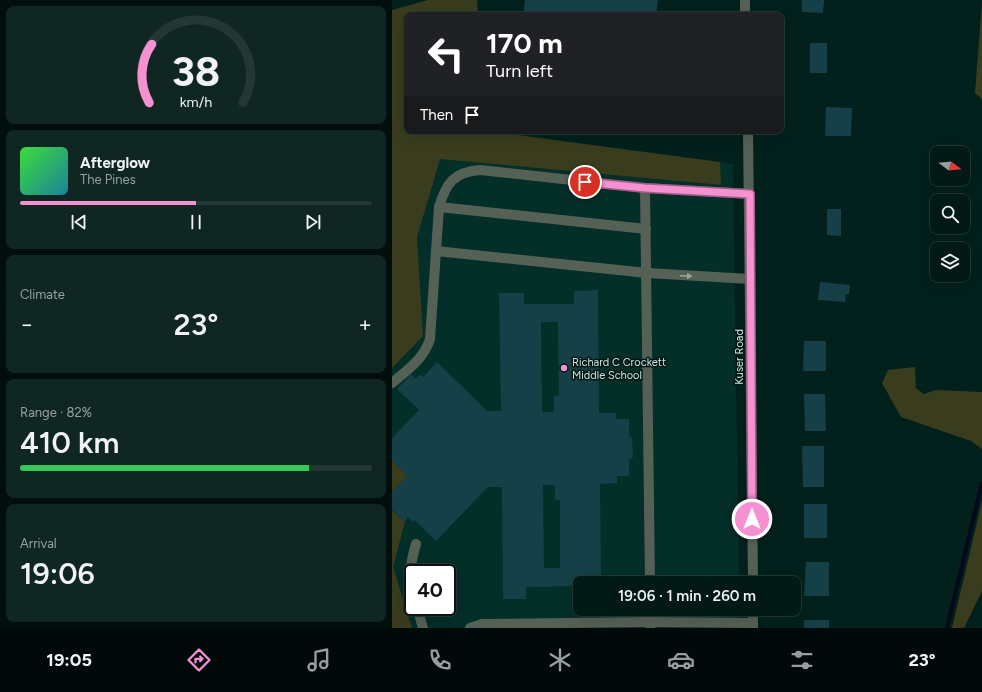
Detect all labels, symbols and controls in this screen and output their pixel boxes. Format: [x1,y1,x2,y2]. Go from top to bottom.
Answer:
text: 170 m [486,26,563,60]
icon: left [420,28,472,80]
text: 38 [172,46,220,96]
text: Turn left [486,60,553,82]
text: km/h [180,93,212,111]
icon: arrive [461,104,483,126]
text: Then [420,106,453,124]
north arrow [930,146,970,186]
map controls [930,146,970,282]
text: Afterglow [80,154,150,172]
pin [568,165,602,199]
icon: arrive [574,171,596,193]
text: The Pines [80,172,136,187]
button: search [930,194,970,234]
icon: previous [68,211,90,233]
icon: pause [185,211,207,233]
icon: next [302,211,324,233]
button: layers [930,242,970,282]
one-way arrow [680,272,692,279]
text: Climate [20,287,65,302]
text: 23° [174,306,218,343]
text: − [20,311,34,338]
text: + [358,311,372,338]
street label: Kuser Road [733,329,746,385]
place label: Richard C Crockett Middle School [572,356,666,382]
marker: Richard C Crockett Middle School [559,363,569,373]
text: Range · 82% [20,405,92,420]
text: 410 km [20,424,119,461]
position arrow [731,498,773,540]
text: Arrival [20,536,57,551]
text: 19:06 [20,555,95,592]
speed limit sign: 40 [404,564,456,616]
text: 19:06 · 1 min · 260 m [618,587,756,605]
icon: directions [185,646,213,674]
icon: music [305,646,333,674]
icon: phone [426,646,454,674]
icon: climate [546,646,574,674]
icon: car [667,646,695,674]
icon: filters [788,646,816,674]
text: 19:05 [46,649,92,671]
text: 23° [908,649,936,671]

